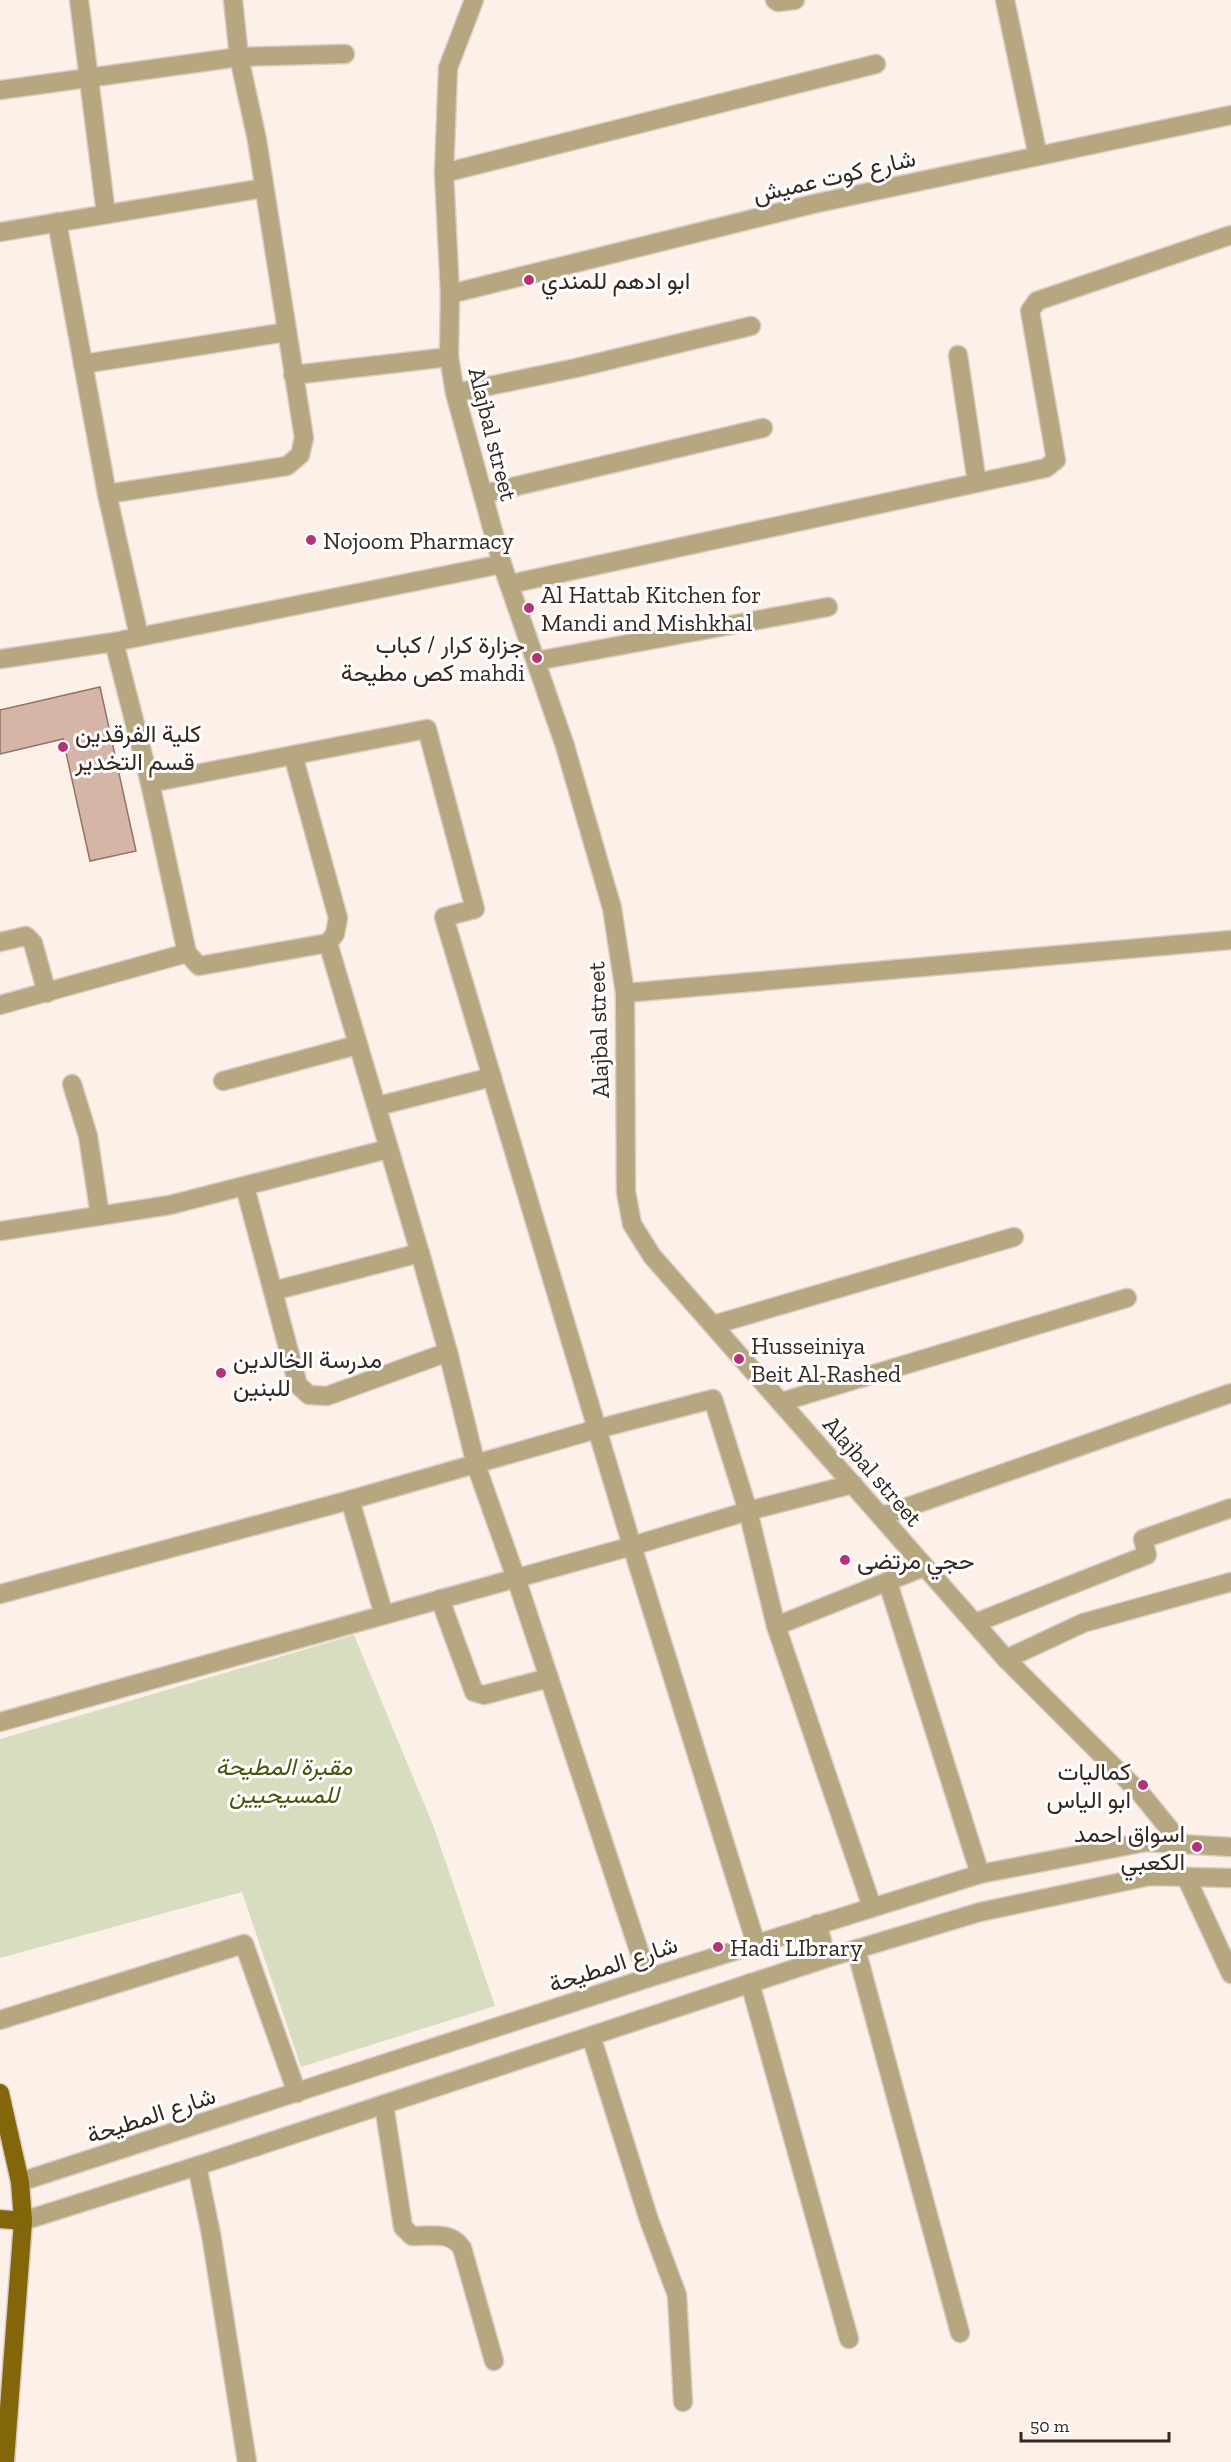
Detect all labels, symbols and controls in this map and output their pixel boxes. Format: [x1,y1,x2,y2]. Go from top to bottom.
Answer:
street label: شارع كوت عميش [750,143,919,211]
place label: ابو ادهم للمندي [541,266,690,300]
marker: ابو ادهم للمندي [522,273,536,287]
street label: Alajbal street [462,364,524,504]
place label: Nojoom Pharmacy [323,526,515,555]
marker: Nojoom Pharmacy [304,533,318,547]
place label: Al Hattab Kitchen for Mandi and Mishkhal [541,580,761,637]
marker: Al Hattab Kitchen for Mandi and Mishkhal [522,601,536,615]
place label: جزارة كرار / كباب كص مطيحة mahdi [341,630,525,687]
marker: جزارة كرار / كباب كص مطيحة mahdi [530,651,544,665]
place label: كلية الفرقدين قسم التخدير [74,719,201,778]
marker: كلية الفرقدين قسم التخدير [56,740,70,754]
street label: Alajbal street [581,961,615,1099]
place label: Husseiniya Beit Al-Rashed [751,1331,901,1388]
place label: مدرسة الخالدين للبنين [233,1345,382,1402]
marker: Husseiniya Beit Al-Rashed [732,1352,746,1366]
marker: مدرسة الخالدين للبنين [214,1366,228,1380]
street label: Alajbal street [817,1410,929,1532]
place label: حجي مرتضى [857,1546,974,1580]
marker: حجي مرتضى [838,1553,852,1567]
park label: مقبرة المطيحة للمسيحيين [216,1752,353,1810]
place label: كماليات ابو الياس [1046,1757,1131,1815]
marker: كماليات ابو الياس [1136,1778,1150,1792]
place label: اسواق احمد الكعبي [1074,1819,1185,1881]
marker: اسواق احمد الكعبي [1190,1840,1204,1854]
street label: شارع المطيحة [545,1930,682,2000]
place label: Hadi LIbrary [730,1933,863,1962]
marker: Hadi LIbrary [711,1940,725,1954]
street label: شارع المطيحة [83,2081,220,2151]
scale bar [1021,2405,1170,2443]
text: 50 m [1030,2415,1070,2437]

